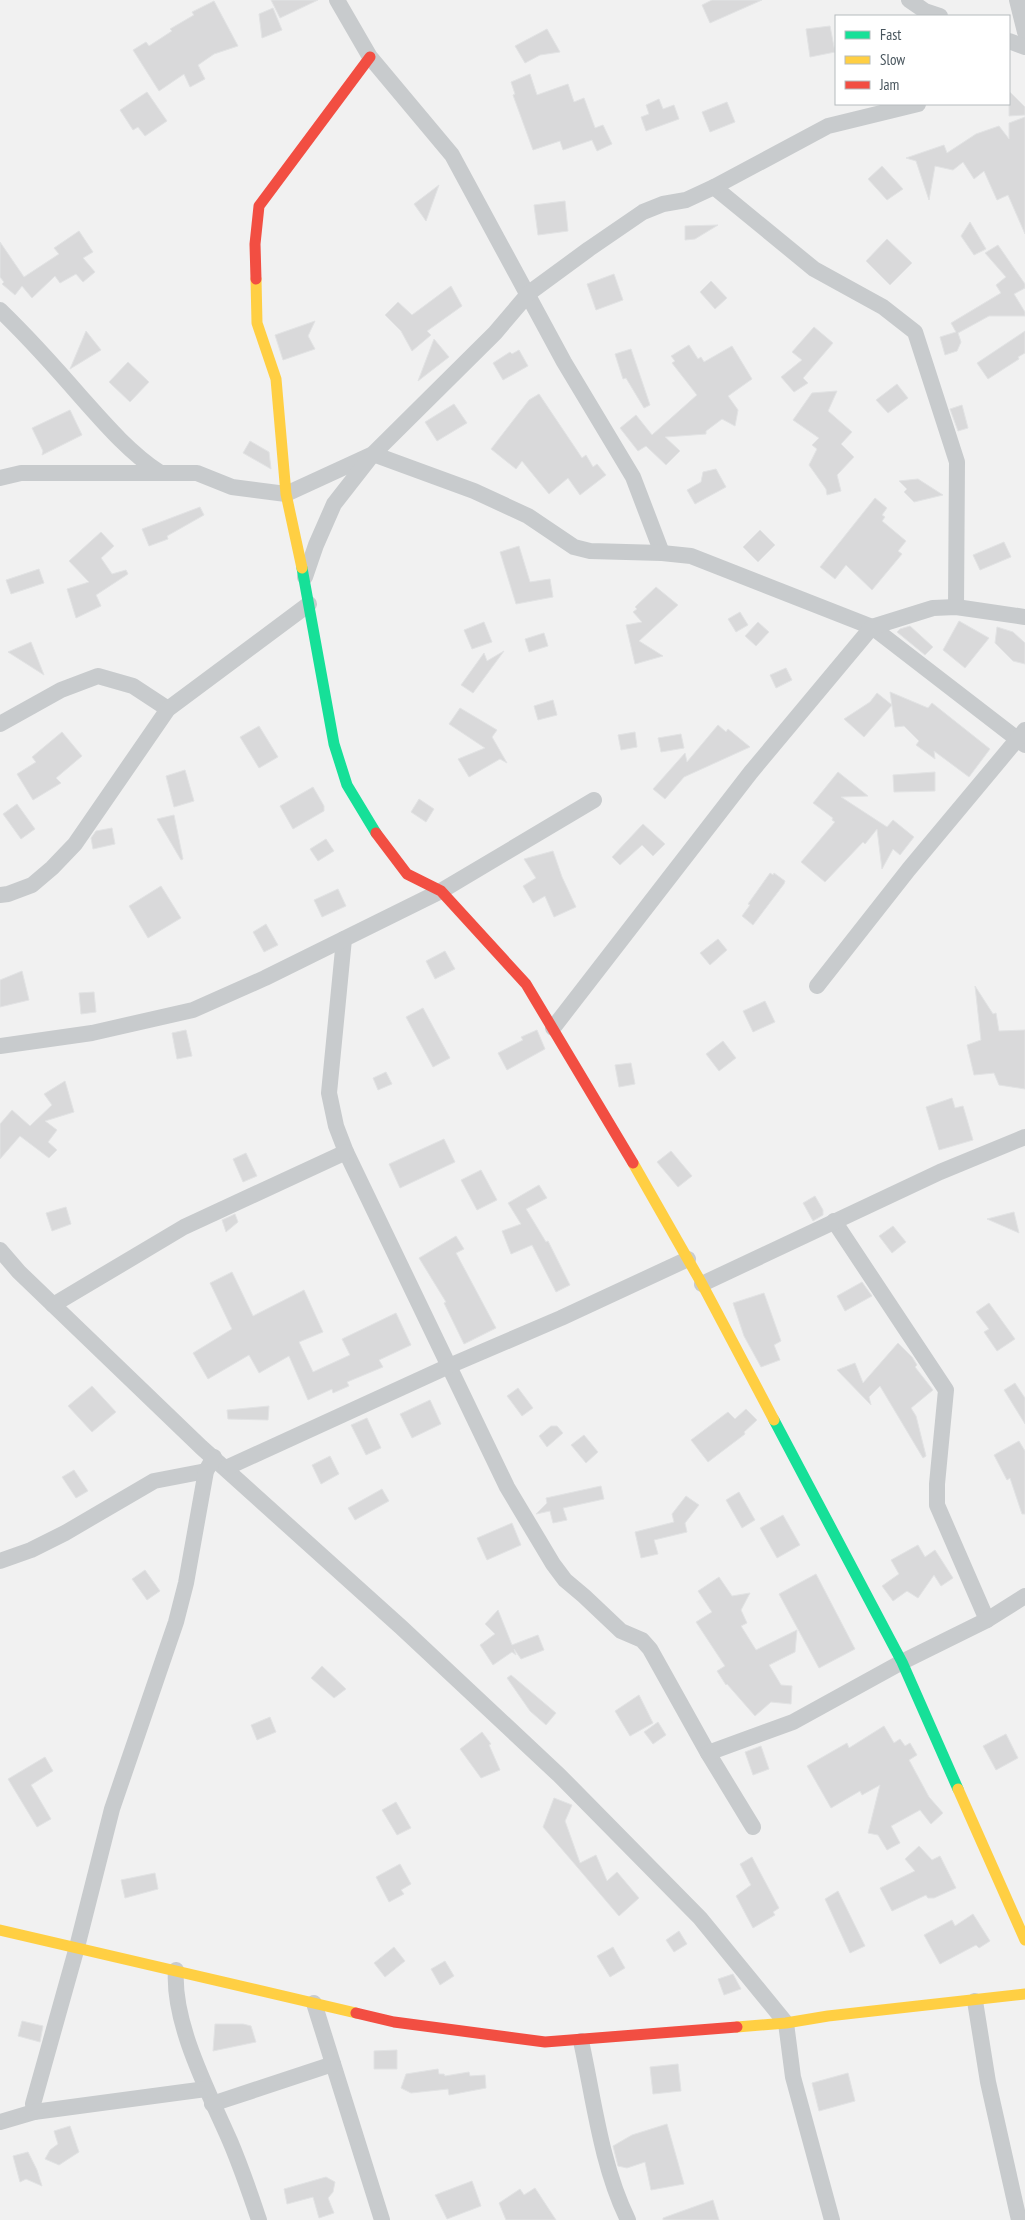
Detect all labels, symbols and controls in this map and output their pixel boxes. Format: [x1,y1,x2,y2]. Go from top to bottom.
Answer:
legend [835,15,1010,105]
text: Fast [880,25,901,44]
text: Slow [880,50,905,69]
text: Jam [879,75,899,94]

